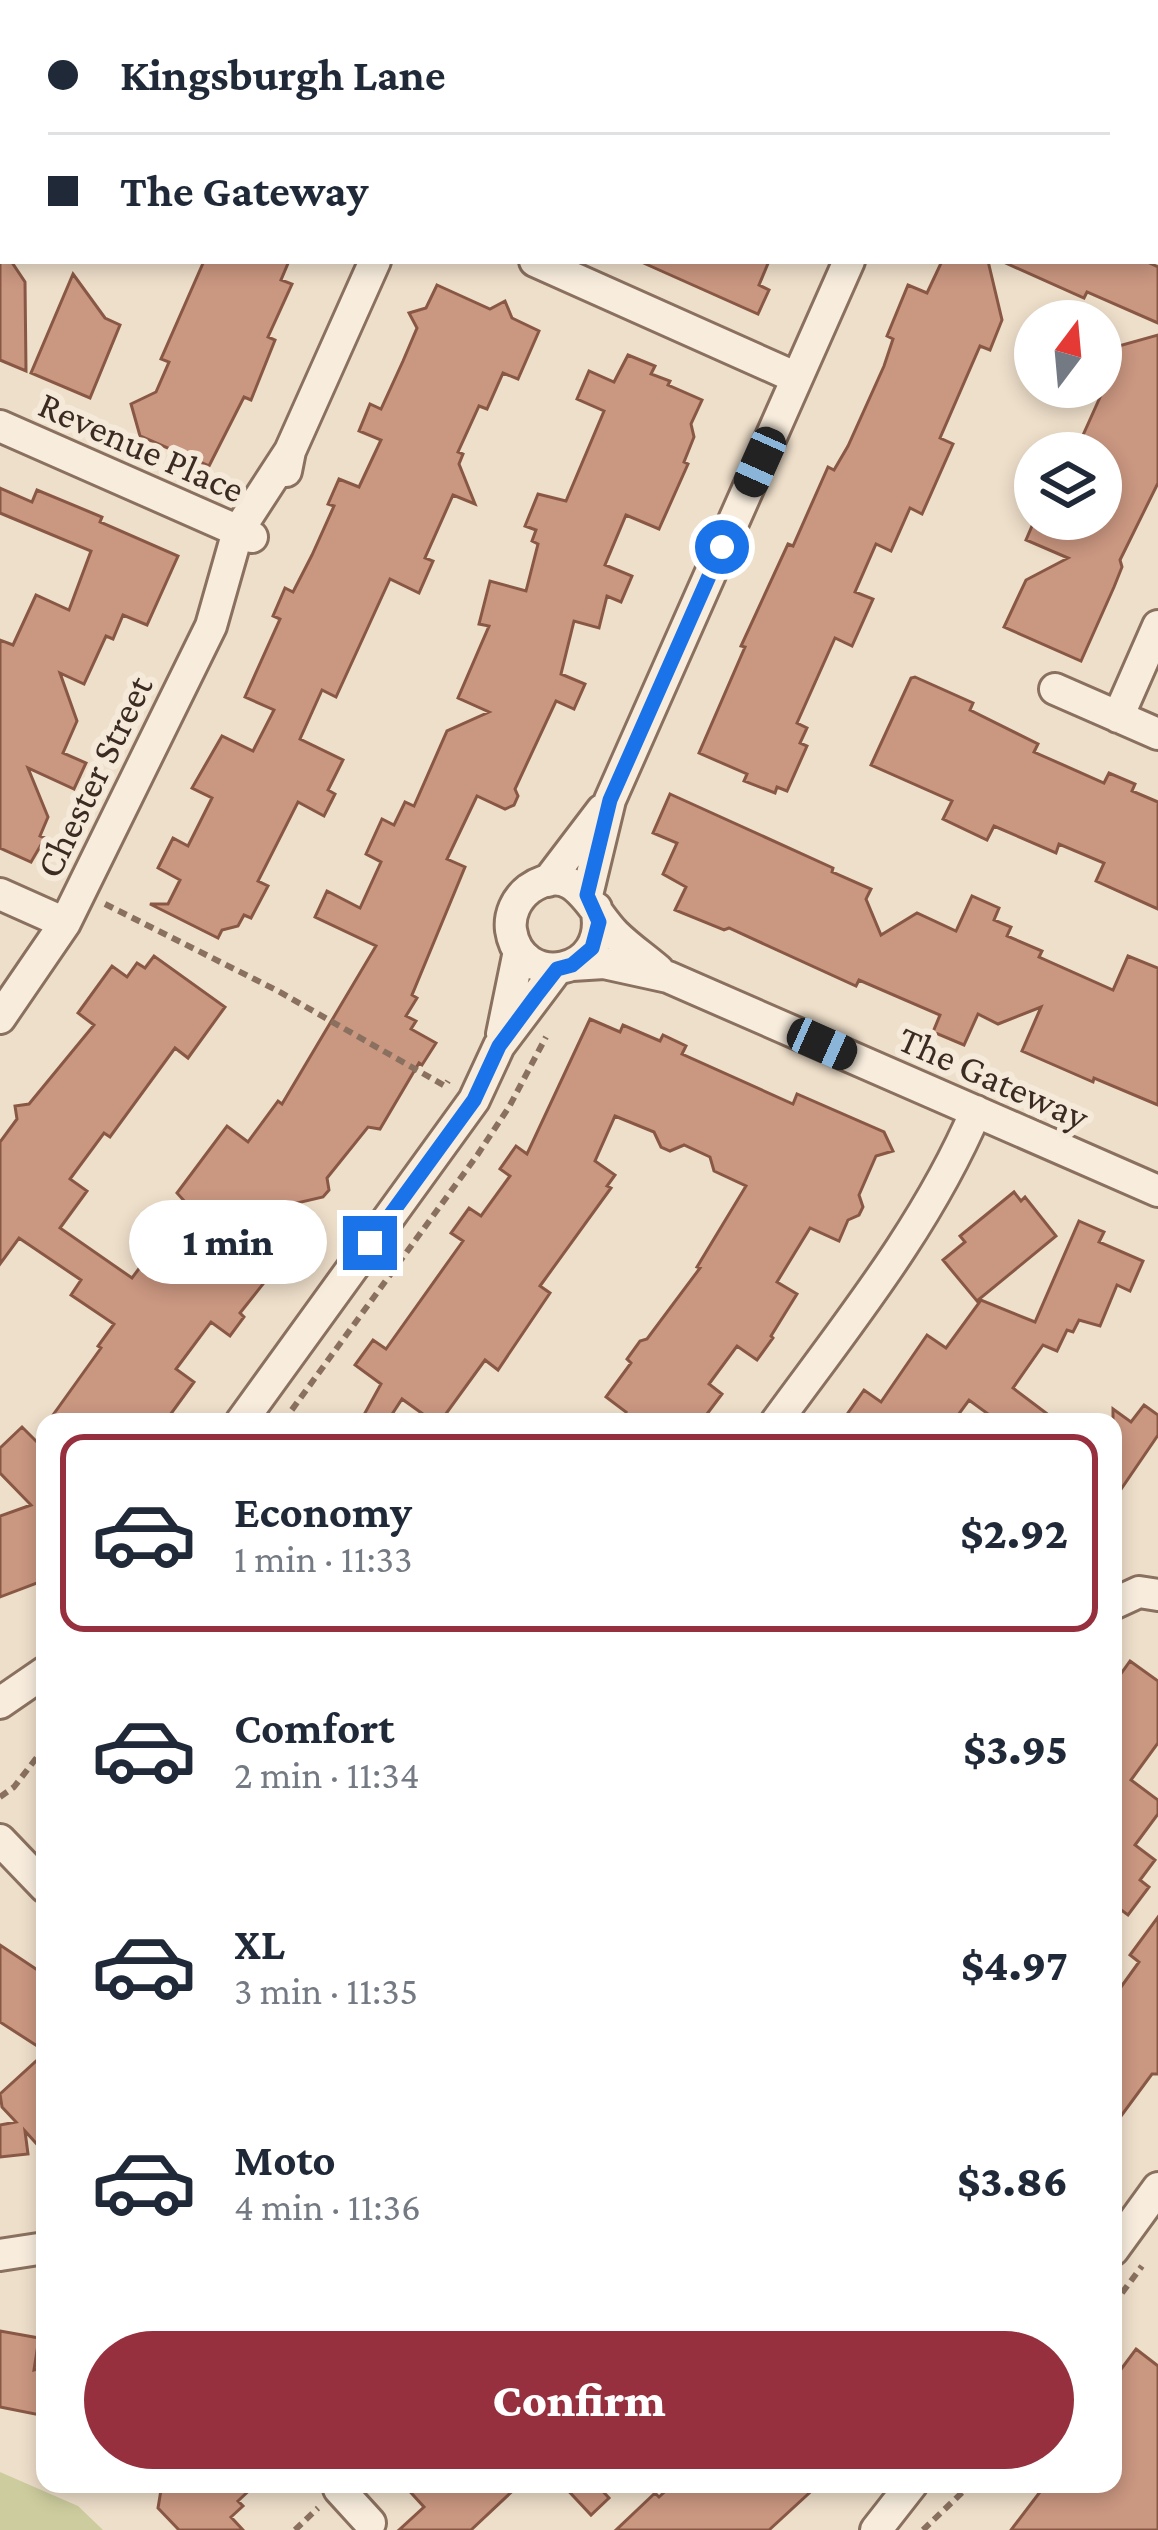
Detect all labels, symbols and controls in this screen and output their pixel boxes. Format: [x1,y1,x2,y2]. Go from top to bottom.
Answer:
text: Kingsburgh Lane [120,50,446,100]
text: The Gateway [120,166,368,216]
north arrow [1014,300,1122,408]
map controls [1014,300,1122,540]
street label: Revenue Place [33,382,251,511]
car [729,422,791,502]
button: layers [1014,432,1122,540]
route start [695,520,749,574]
street label: Chester Street [26,668,161,884]
car [782,1013,862,1075]
street label: The Gateway [892,1016,1096,1140]
callout: 1 min [130,1201,328,1285]
route end [343,1216,397,1270]
text: 1 min [182,1220,274,1263]
icon: car [90,1479,198,1587]
text: Economy [234,1487,412,1537]
text: $2.92 [960,1508,1068,1558]
text: 1 min · 11:33 [234,1537,412,1580]
icon: car [90,1695,198,1803]
text: Comfort [234,1703,395,1753]
text: $3.95 [963,1724,1068,1774]
text: 2 min · 11:34 [234,1753,420,1796]
icon: car [90,1911,198,2019]
text: XL [234,1919,285,1969]
text: $4.97 [961,1940,1068,1990]
text: 3 min · 11:35 [234,1969,418,2012]
icon: car [90,2127,198,2235]
text: Moto [234,2135,336,2185]
text: $3.86 [957,2156,1068,2206]
text: 4 min · 11:36 [234,2185,421,2228]
button: Confirm [84,2331,1074,2469]

